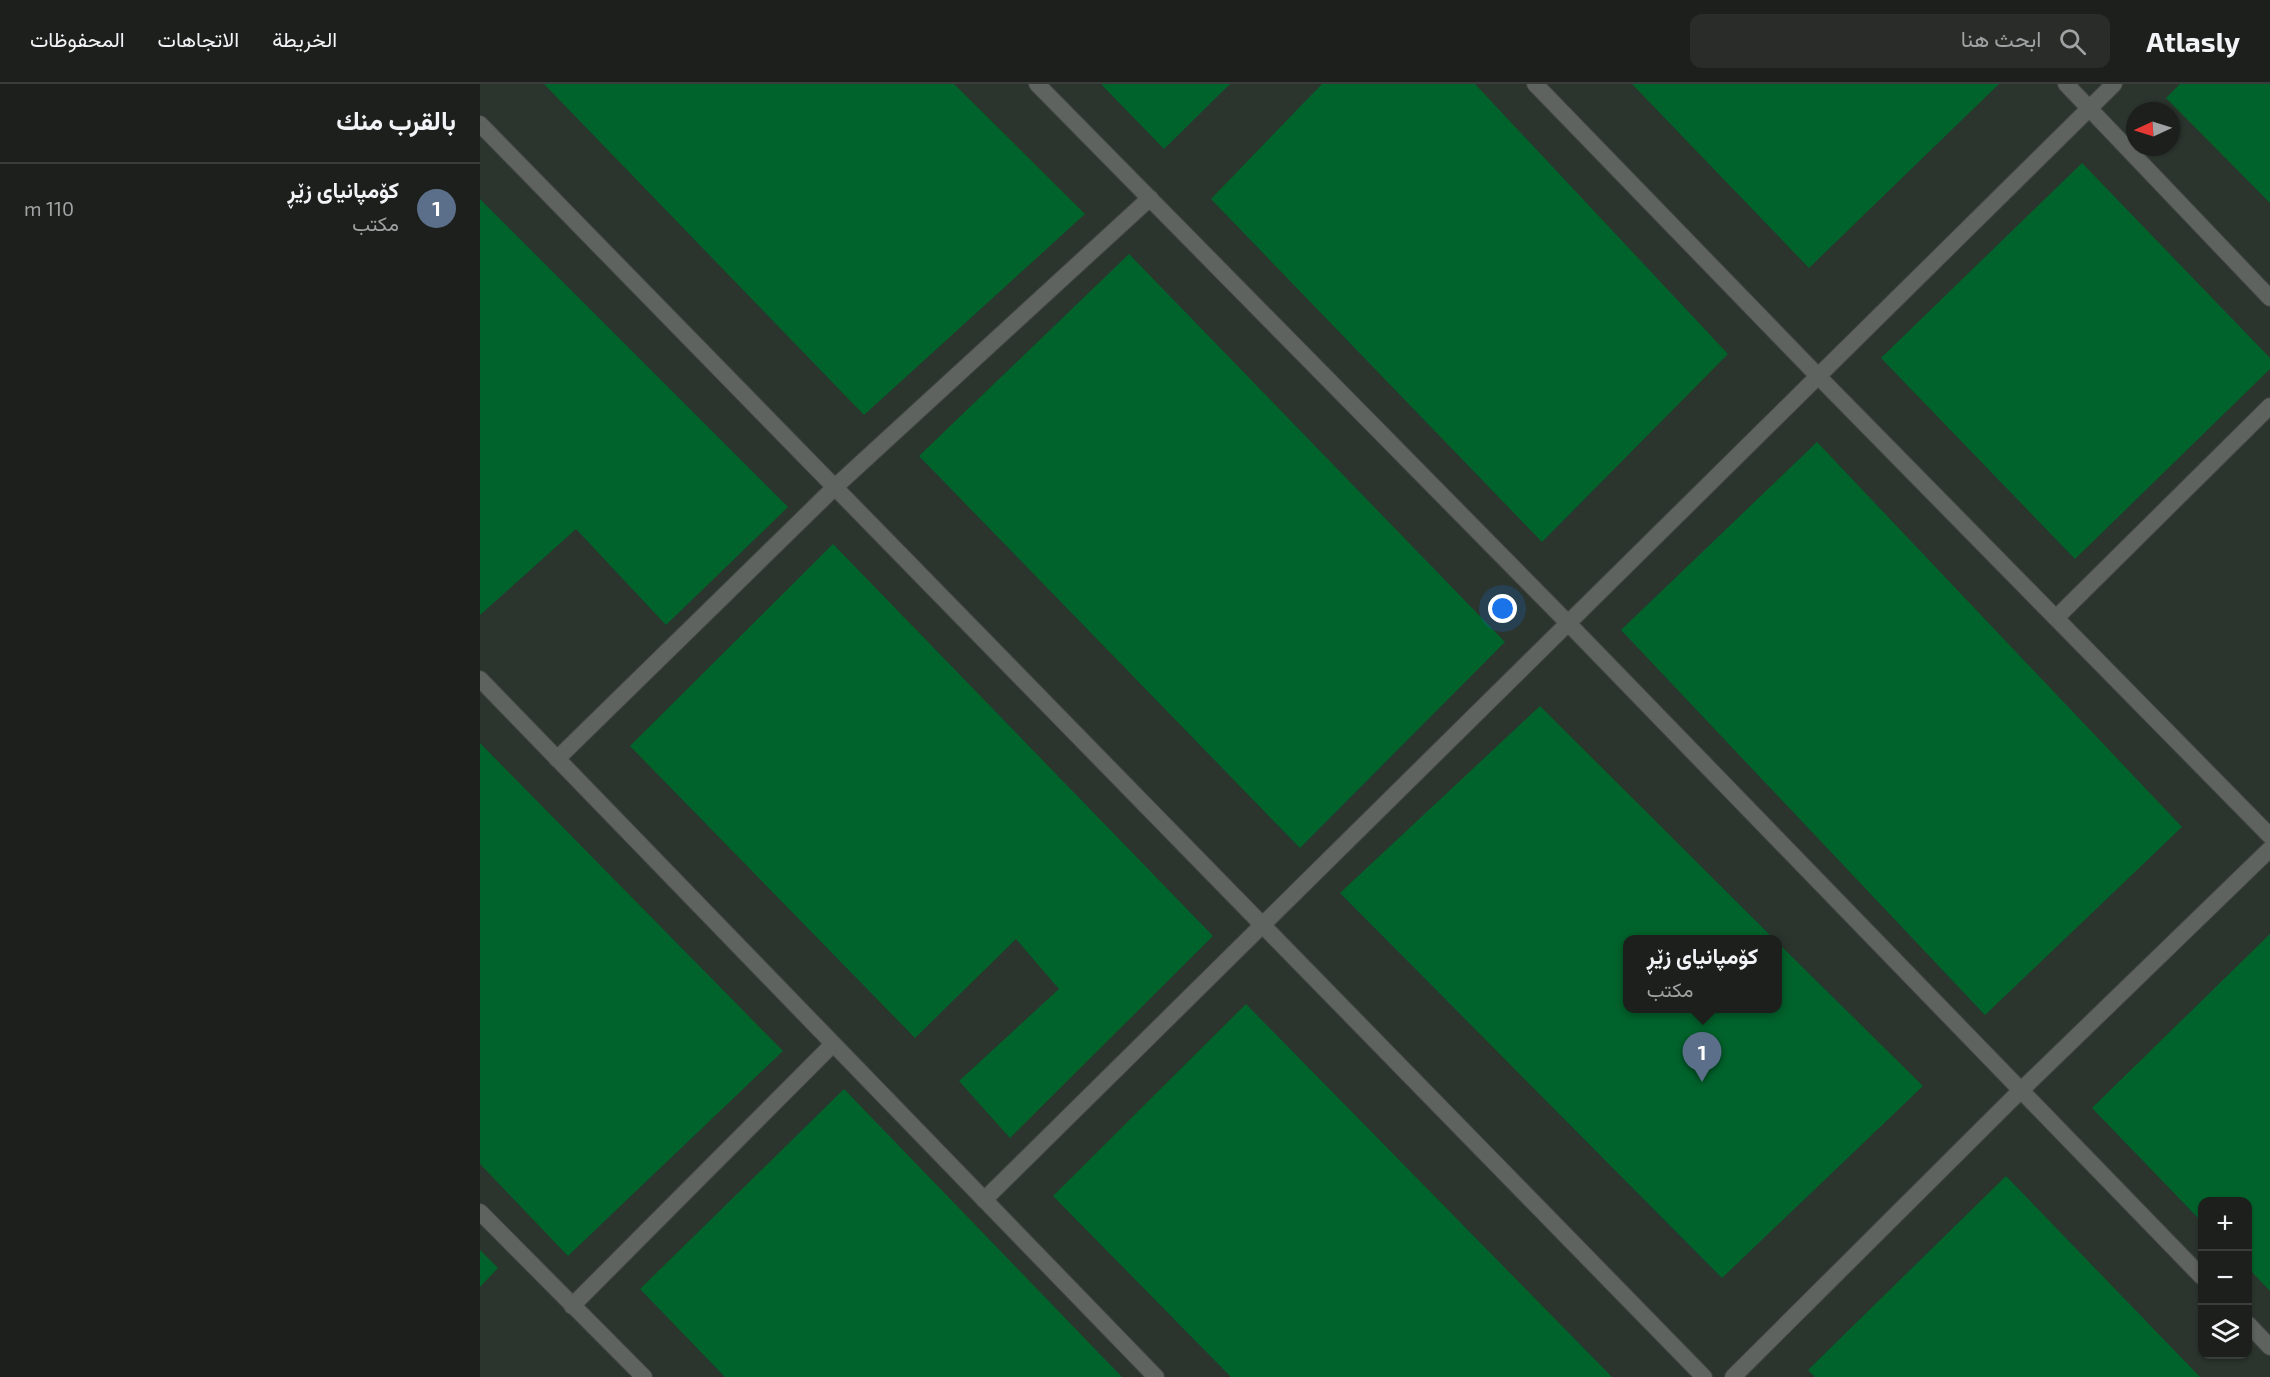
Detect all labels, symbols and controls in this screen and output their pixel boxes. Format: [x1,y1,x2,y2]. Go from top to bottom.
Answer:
search box [1690,14,2110,68]
text: Atlasly [2146,24,2240,58]
text: ابحث هنا [1961,25,2041,51]
icon: search [2056,25,2089,58]
text: المحفوظات [30,26,125,51]
text: الاتجاهات [158,26,239,51]
text: الخريطة [272,26,337,51]
north arrow [2126,102,2180,156]
text: بالقرب منك [336,104,456,135]
text: کۆمپانیای زێڕ [287,176,399,202]
text: 110 m [24,196,74,220]
text: 1 [432,196,441,220]
text: مكتب [352,211,399,235]
your location [1488,594,1517,623]
popup [1623,935,1782,1013]
text: کۆمپانیای زێڕ [1647,942,1758,968]
text: مكتب [1647,977,1693,1001]
pin: 1 [1682,1032,1722,1082]
map controls [2198,1197,2252,1359]
button: + [2198,1197,2252,1251]
button: − [2198,1251,2252,1305]
button: layers [2198,1305,2252,1359]

